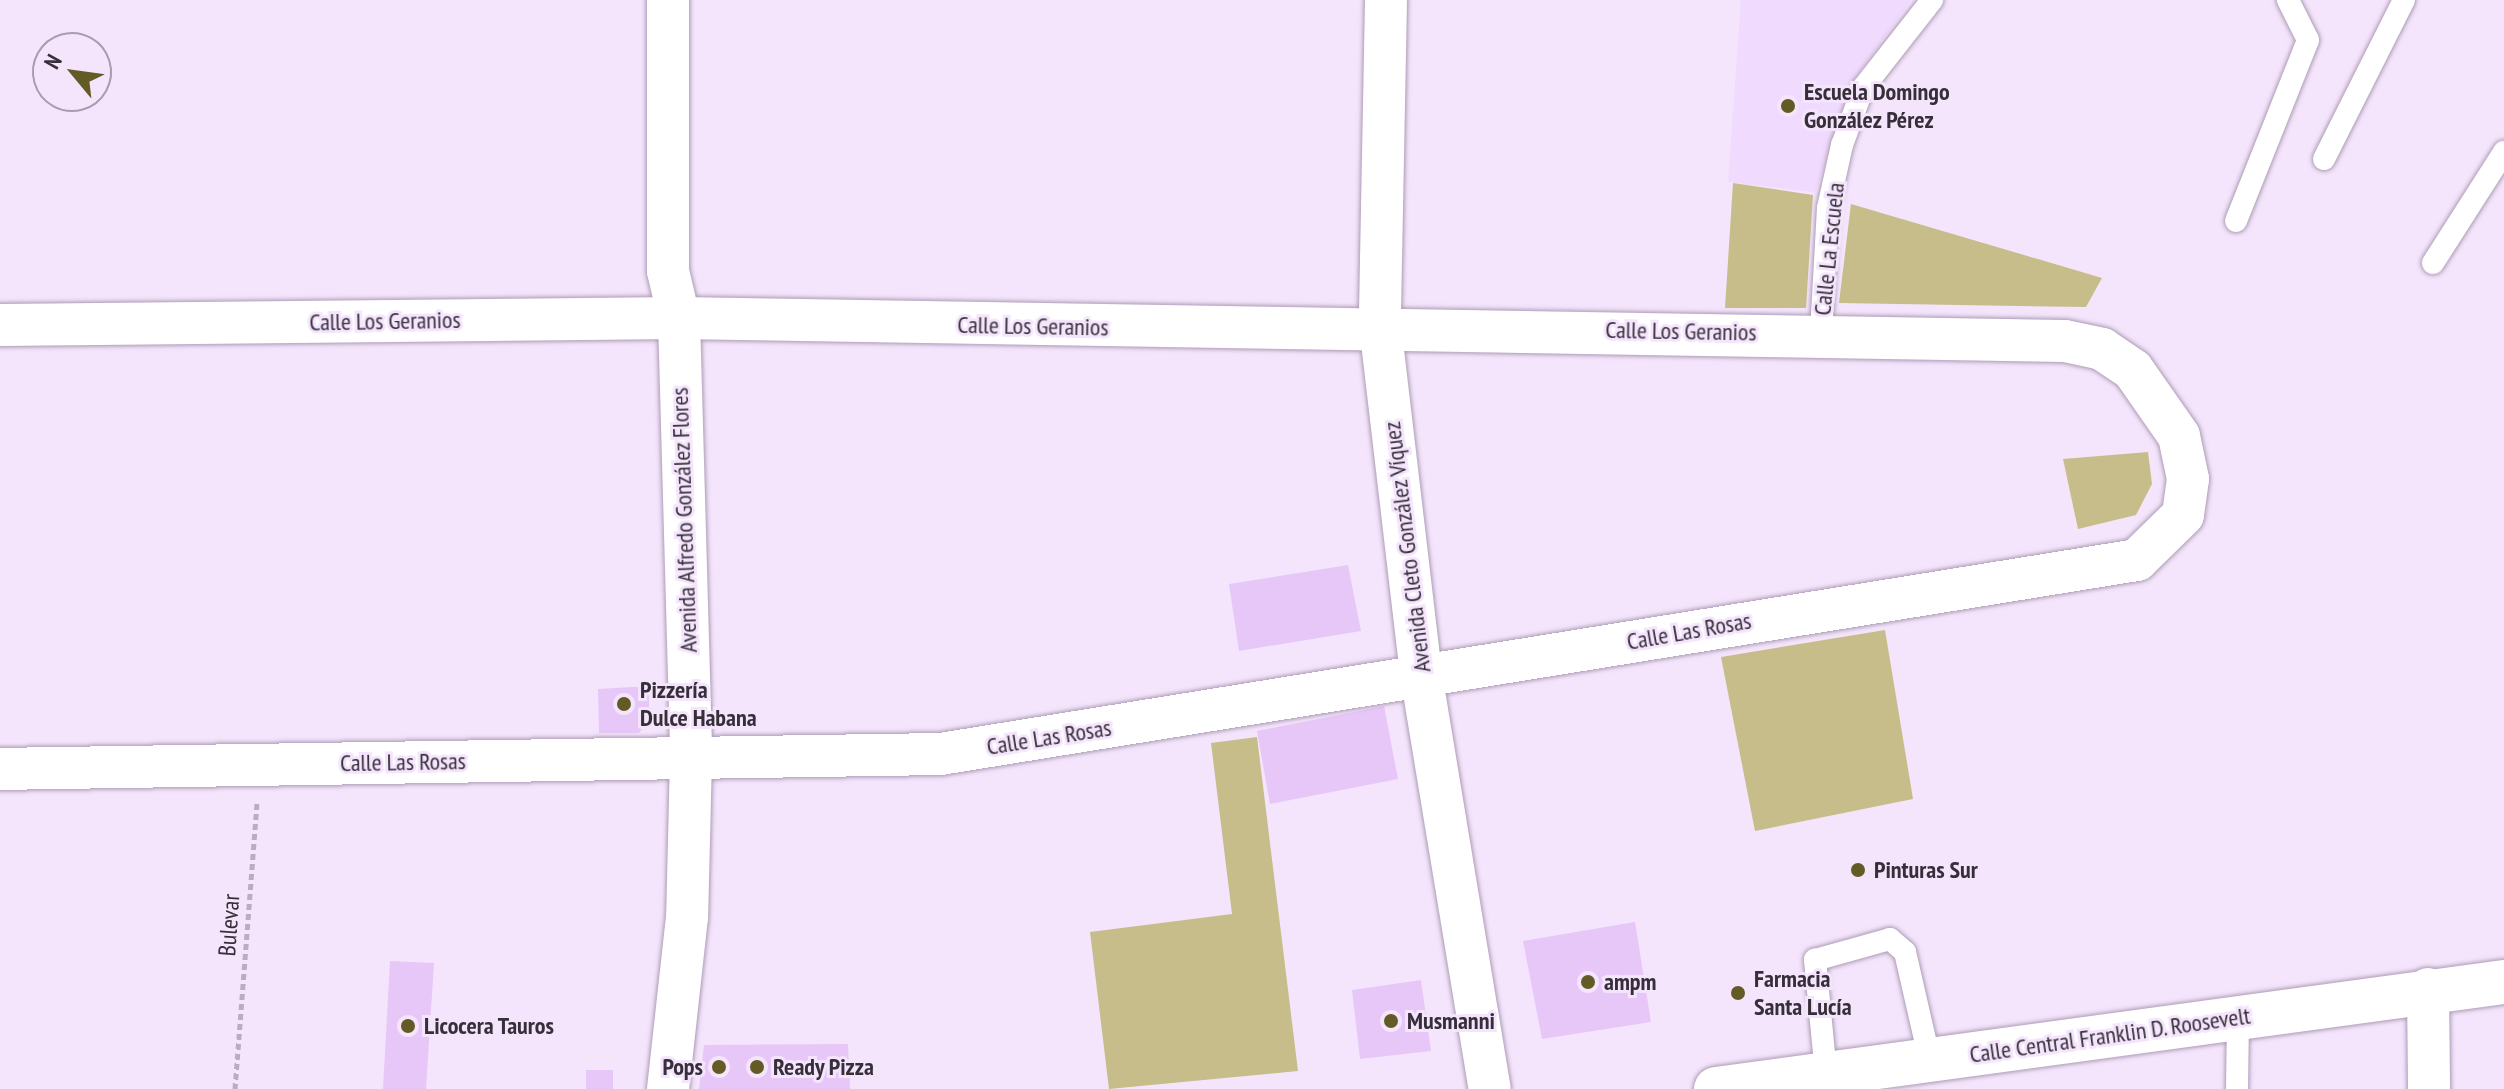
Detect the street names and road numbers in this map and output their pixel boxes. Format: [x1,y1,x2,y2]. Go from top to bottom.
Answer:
street label: Calle La Escuela [1808,181,1850,317]
street label: Calle Los Geranios [309,305,461,337]
street label: Calle Los Geranios [957,310,1109,342]
street label: Calle Los Geranios [1605,315,1757,347]
street label: Avenida Alfredo González Flores [665,386,703,654]
street label: Avenida Cleto González Víquez [1377,419,1437,675]
street label: Calle Las Rosas [1625,606,1753,656]
street label: Calle Las Rosas [985,713,1113,761]
street label: Calle Las Rosas [340,747,466,777]
street label: Bulevar [212,893,246,957]
street label: Calle Central Franklin D. Roosevelt [1967,1001,2253,1069]

